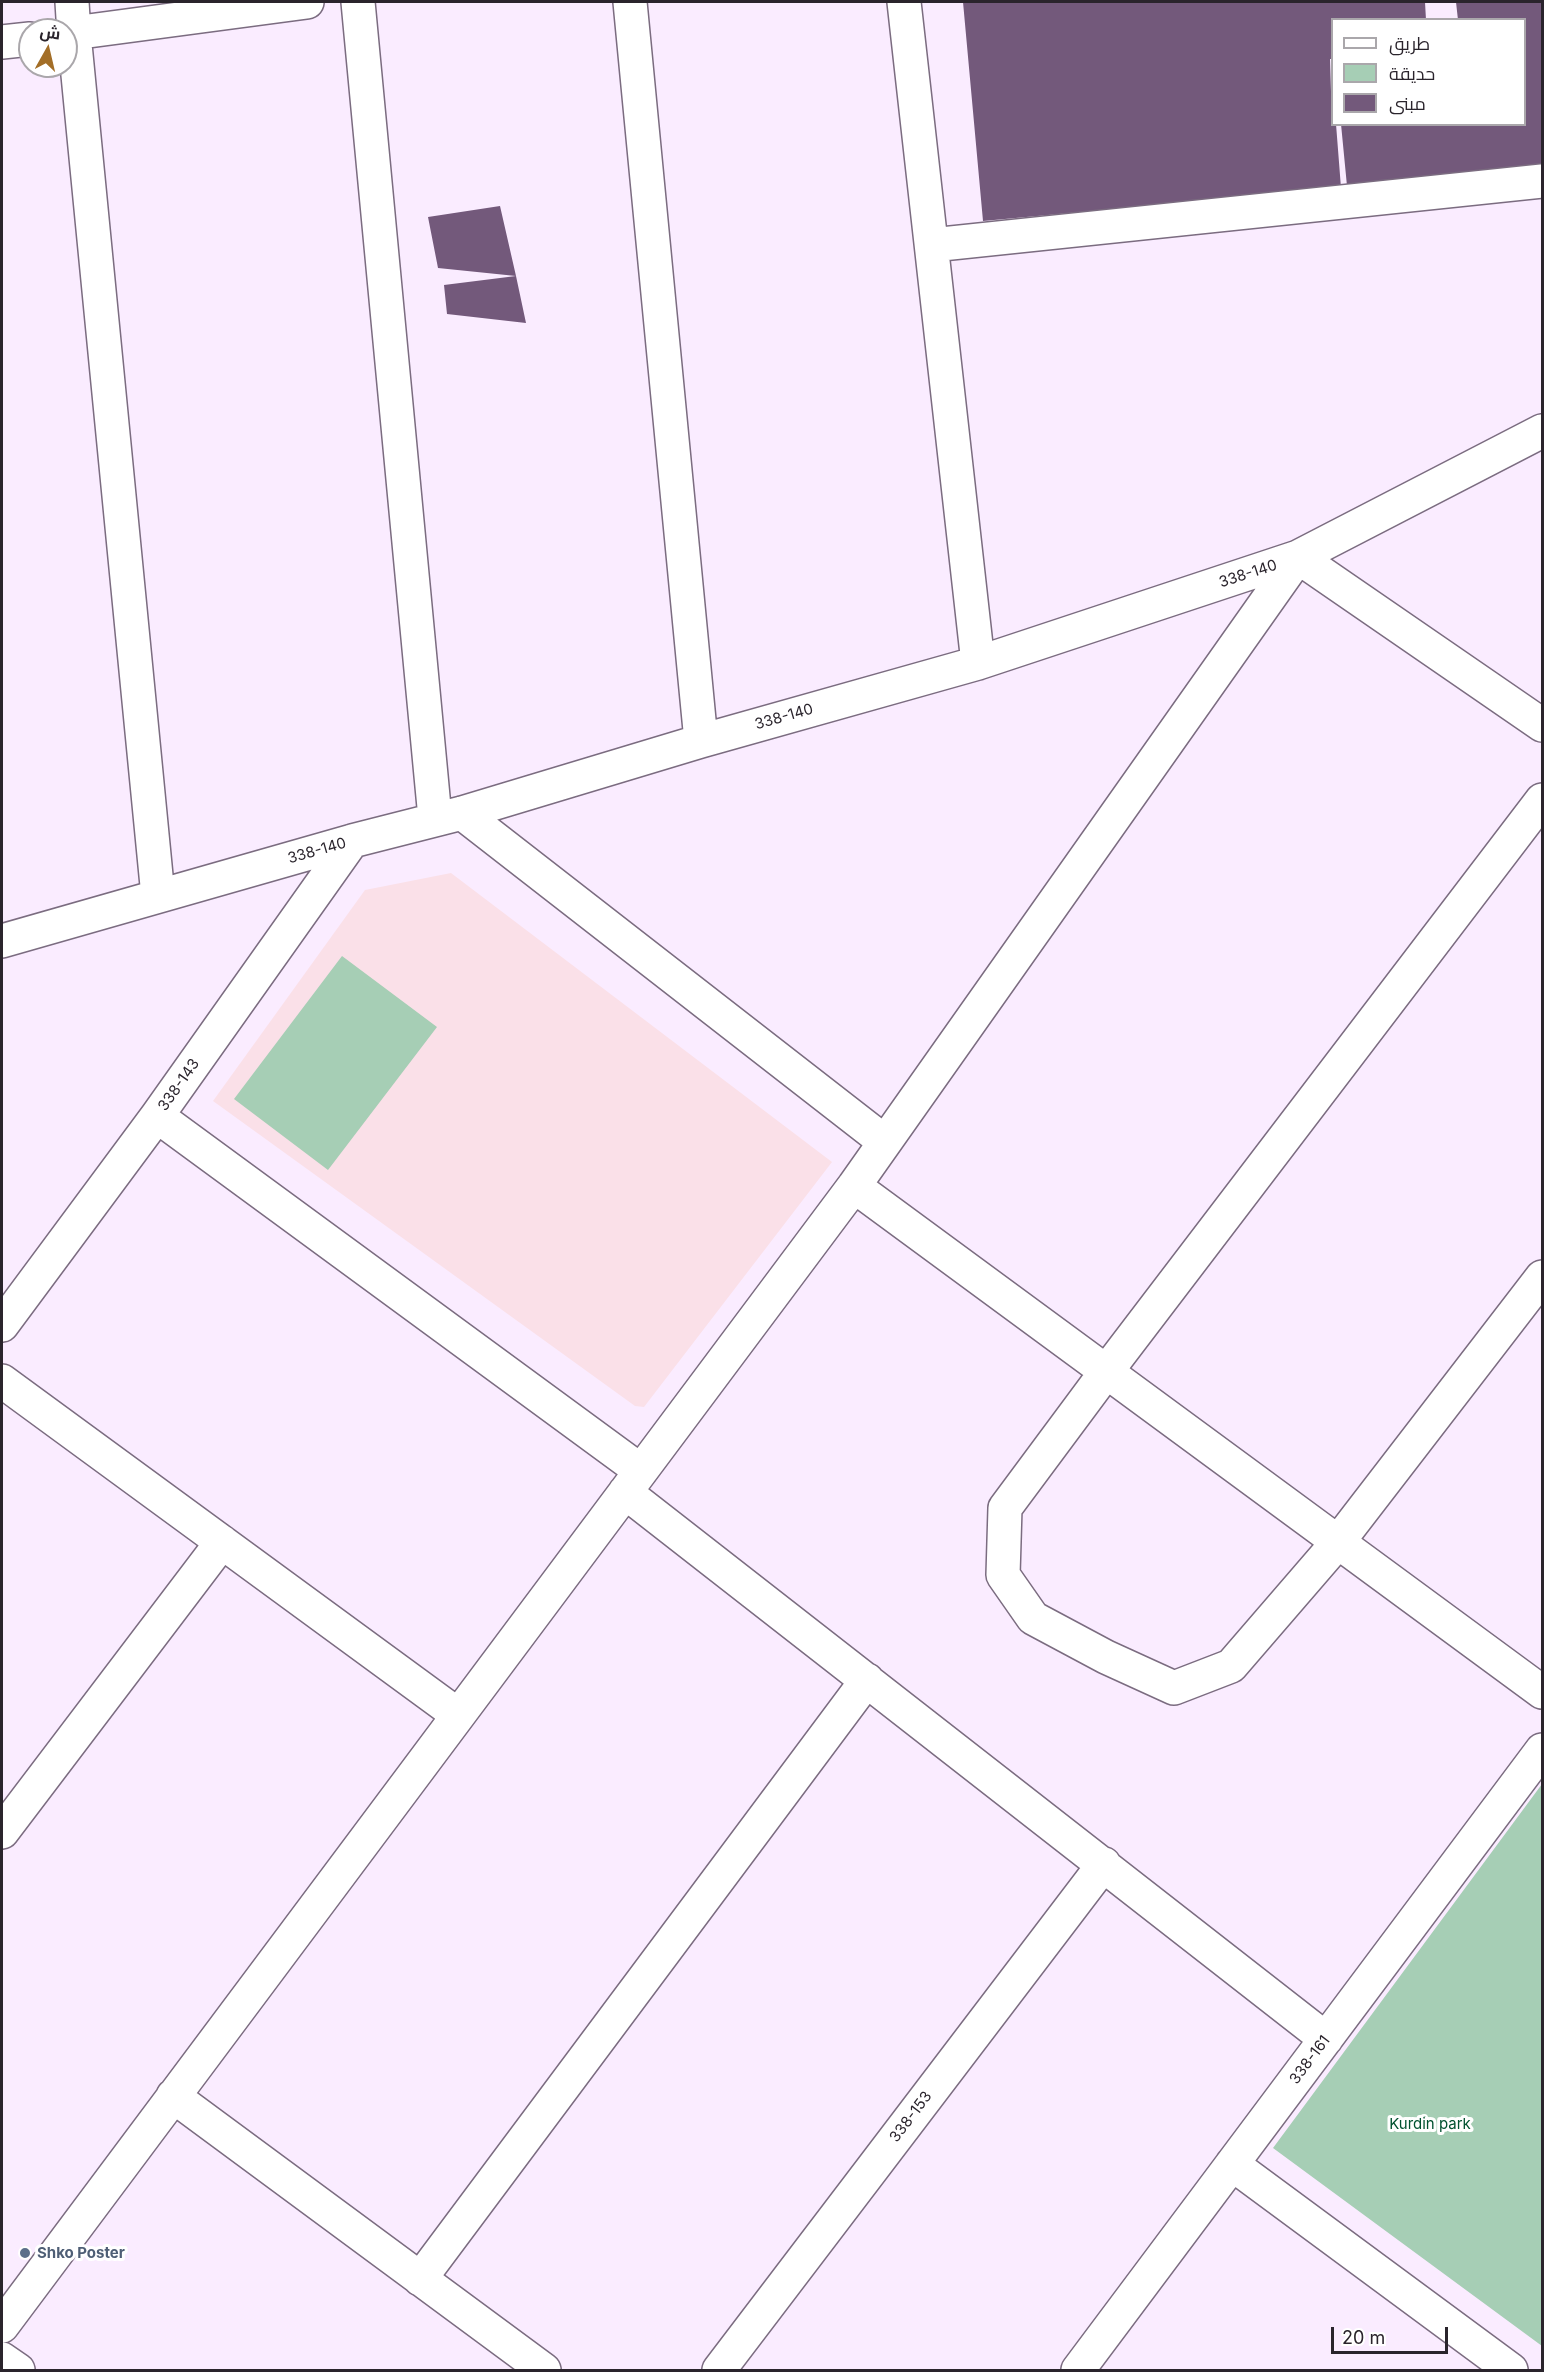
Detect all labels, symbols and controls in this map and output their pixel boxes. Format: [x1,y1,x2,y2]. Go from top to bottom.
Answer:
north arrow [18,18,78,78]
legend [1331,18,1526,126]
text: ش [39,21,62,43]
text: طريق [1389,33,1430,54]
text: حديقة [1389,63,1435,84]
text: مبنى [1389,93,1426,114]
street label: 338-140 [1217,556,1279,592]
street label: 338-140 [753,700,815,734]
street label: 338-140 [286,834,348,868]
street label: 338-143 [154,1055,204,1115]
street label: 338-161 [1286,2032,1334,2088]
street label: 338-153 [886,2088,936,2146]
park label: Kurdin park [1389,2115,1471,2133]
place label: Shko Poster [37,2244,125,2262]
marker: Shko Poster [18,2246,32,2260]
scale bar [1334,2315,1451,2353]
text: 20 m [1342,2327,1385,2348]

